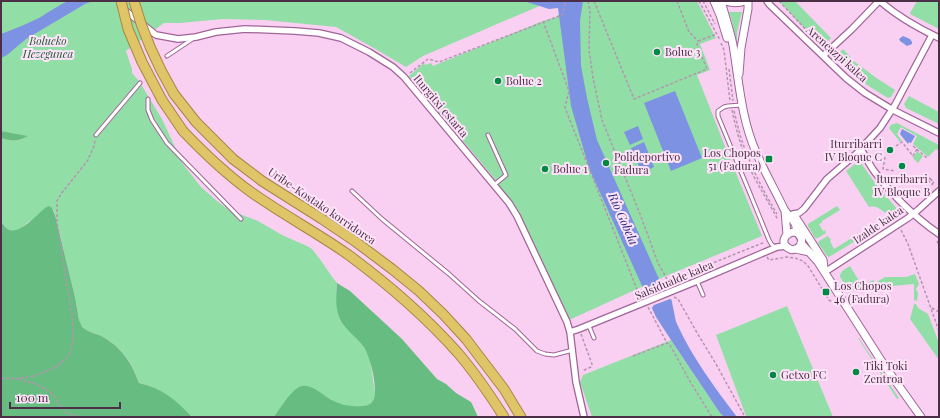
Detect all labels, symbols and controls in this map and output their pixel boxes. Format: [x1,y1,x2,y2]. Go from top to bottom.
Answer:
street label: Areneazpi kalea [803,21,872,85]
park label: Bolueko Hezegunea [22,33,73,61]
place label: Bolue 3 [665,44,701,59]
marker: Bolue 3 [652,47,662,57]
street label: Iturgitxi estarta [411,71,472,141]
place label: Bolue 2 [506,73,542,88]
marker: Bolue 2 [493,76,503,86]
place label: Iturribarri IV Bloque C [825,136,882,164]
place label: Los Chopos 51 (Fadura) [703,145,761,173]
marker: Iturribarri IV Bloque C [885,145,895,155]
place label: Polideportivo Fadura [614,149,680,177]
marker: Los Chopos 51 (Fadura) [764,154,774,164]
marker: Polideportivo Fadura [601,158,611,168]
place label: Bolue 1 [553,161,588,176]
marker: Iturribarri IV Bloque B [897,161,907,171]
street label: Uribe-Kostako korridorea [265,164,380,248]
marker: Bolue 1 [540,164,550,174]
place label: Iturribarri IV Bloque B [874,171,930,199]
water label: Río Gobela [605,189,643,247]
street label: Izalde kalea [850,202,906,247]
street label: Salsidualde kalea [632,256,716,303]
place label: Los Chopos 46 (Fadura) [834,278,892,306]
marker: Los Chopos 46 (Fadura) [821,287,831,297]
place label: Tiki Toki Zentroa [864,358,907,386]
place label: Getxo FC [781,367,826,382]
marker: Tiki Toki Zentroa [851,367,861,377]
marker: Getxo FC [768,370,778,380]
scale bar [10,384,120,410]
text: 100 m [16,389,49,405]

